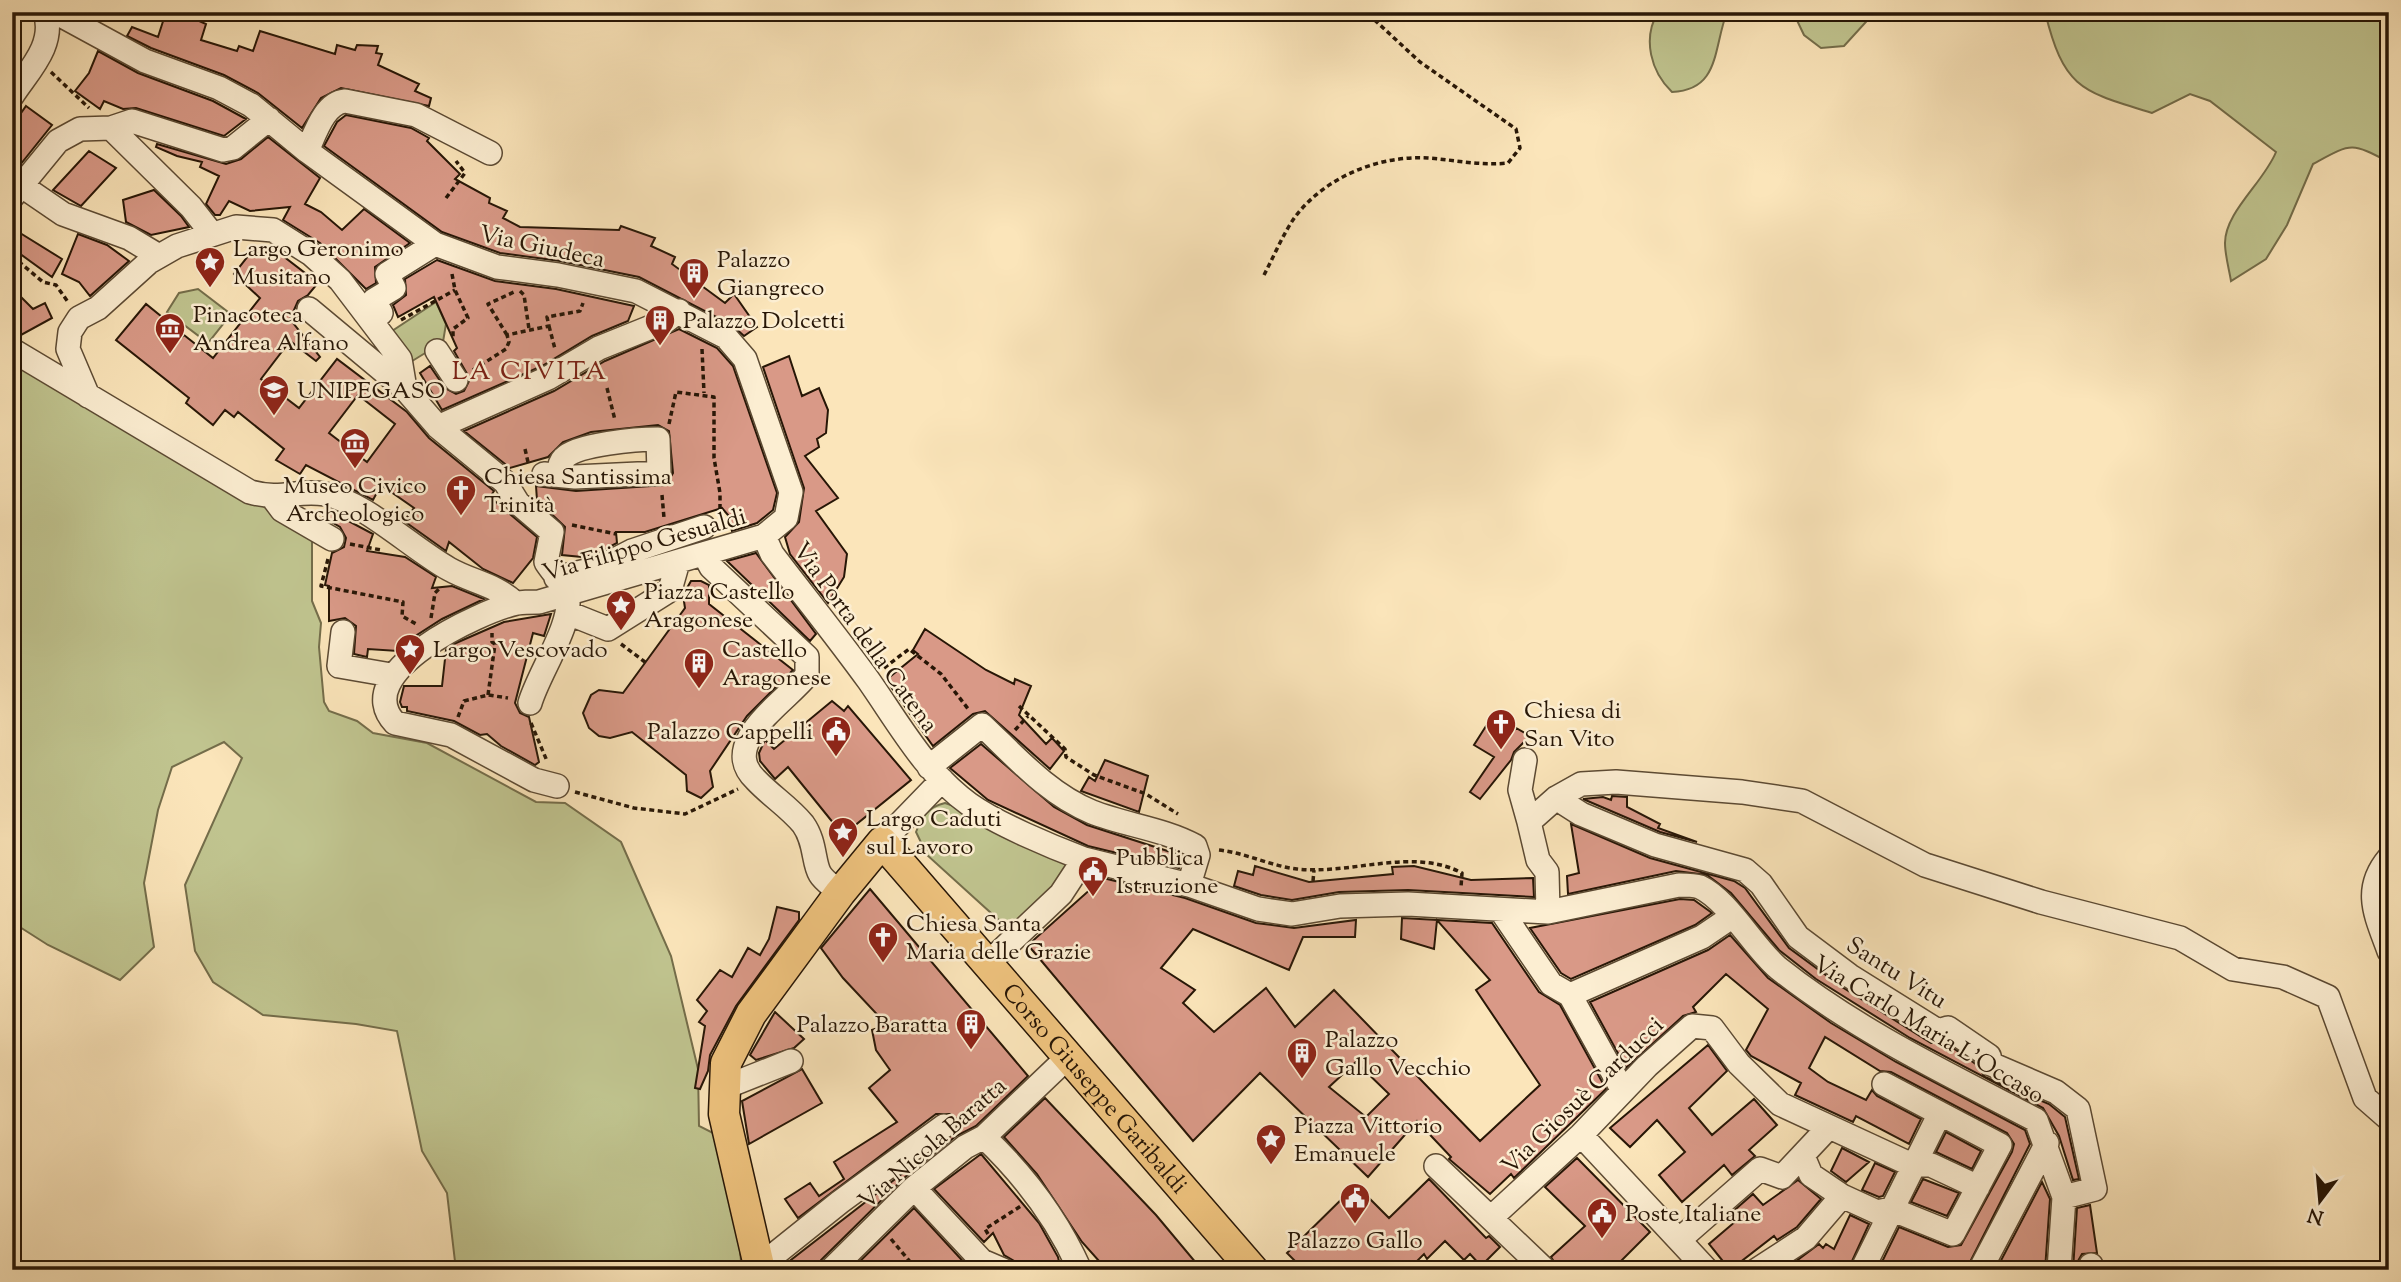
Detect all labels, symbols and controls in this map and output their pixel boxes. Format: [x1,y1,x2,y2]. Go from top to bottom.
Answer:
street label: Via Giudeca [476,218,607,278]
place label: Largo Geronimo Musitano [233,233,404,295]
place label: Palazzo Giangreco [717,244,824,306]
place icon: Largo Geronimo Musitano [193,245,227,289]
building icon: Palazzo Giangreco [677,256,711,300]
place label: Pinacoteca Andrea Alfano [193,299,349,361]
building icon: Palazzo Dolcetti [643,303,677,347]
place label: Palazzo Dolcetti [683,305,845,339]
museum icon: Pinacoteca Andrea Alfano [153,311,187,355]
district label: LA CIVITA [452,354,608,391]
school or university icon: UNIPEGASO [257,373,291,417]
place label: UNIPEGASO [297,375,445,409]
museum icon: Museo Civico Archeologico [338,426,372,470]
place label: Chiesa Santissima Trinità [484,461,672,523]
place label: Museo Civico Archeologico [283,470,427,532]
church icon: Chiesa Santissima Trinità [444,473,478,517]
street label: Via Filippo Gesualdi [539,500,751,591]
street label: Via Porta della Catena [784,536,945,741]
place label: Piazza Castello Aragonese [644,576,794,638]
place icon: Piazza Castello Aragonese [604,588,638,632]
place icon: Largo Vescovado [393,632,427,676]
place label: Largo Vescovado [433,634,608,668]
place label: Castello Aragonese [722,634,831,696]
building icon: Castello Aragonese [682,646,716,690]
place label: Chiesa di San Vito [1524,695,1622,757]
church icon: Chiesa di San Vito [1484,707,1518,751]
public building icon: Palazzo Cappelli [819,714,853,758]
place label: Palazzo Cappelli [647,716,813,750]
place label: Largo Caduti sul Lavoro [866,803,1002,865]
place icon: Largo Caduti sul Lavoro [826,815,860,859]
place label: Pubblica Istruzione [1116,842,1218,904]
public building icon: Pubblica Istruzione [1076,854,1110,898]
place label: Chiesa Santa Maria delle Grazie [906,908,1091,970]
church icon: Chiesa Santa Maria delle Grazie [866,920,900,964]
street label: Santu Vitu [1839,929,1953,1018]
street label: Via Carlo Maria L'Occaso [1806,948,2050,1114]
street label: Corso Giuseppe Garibaldi [993,977,1195,1202]
building icon: Palazzo Baratta [954,1007,988,1051]
place label: Palazzo Baratta [796,1009,948,1043]
street label: Via Giosuè Carducci [1494,1010,1672,1183]
place label: Palazzo Gallo Vecchio [1325,1024,1471,1086]
building icon: Palazzo Gallo Vecchio [1285,1036,1319,1080]
street label: Via Nicola Baratta [852,1070,1015,1219]
place label: Piazza Vittorio Emanuele [1294,1110,1442,1172]
place icon: Piazza Vittorio Emanuele [1254,1122,1288,1166]
north arrow [2286,1166,2356,1236]
public building icon: Palazzo Gallo [1338,1181,1372,1225]
public building icon: Poste Italiane [1585,1196,1619,1240]
place label: Poste Italiane [1625,1198,1761,1232]
text: N [2305,1200,2327,1230]
place label: Palazzo Gallo [1287,1225,1423,1259]

